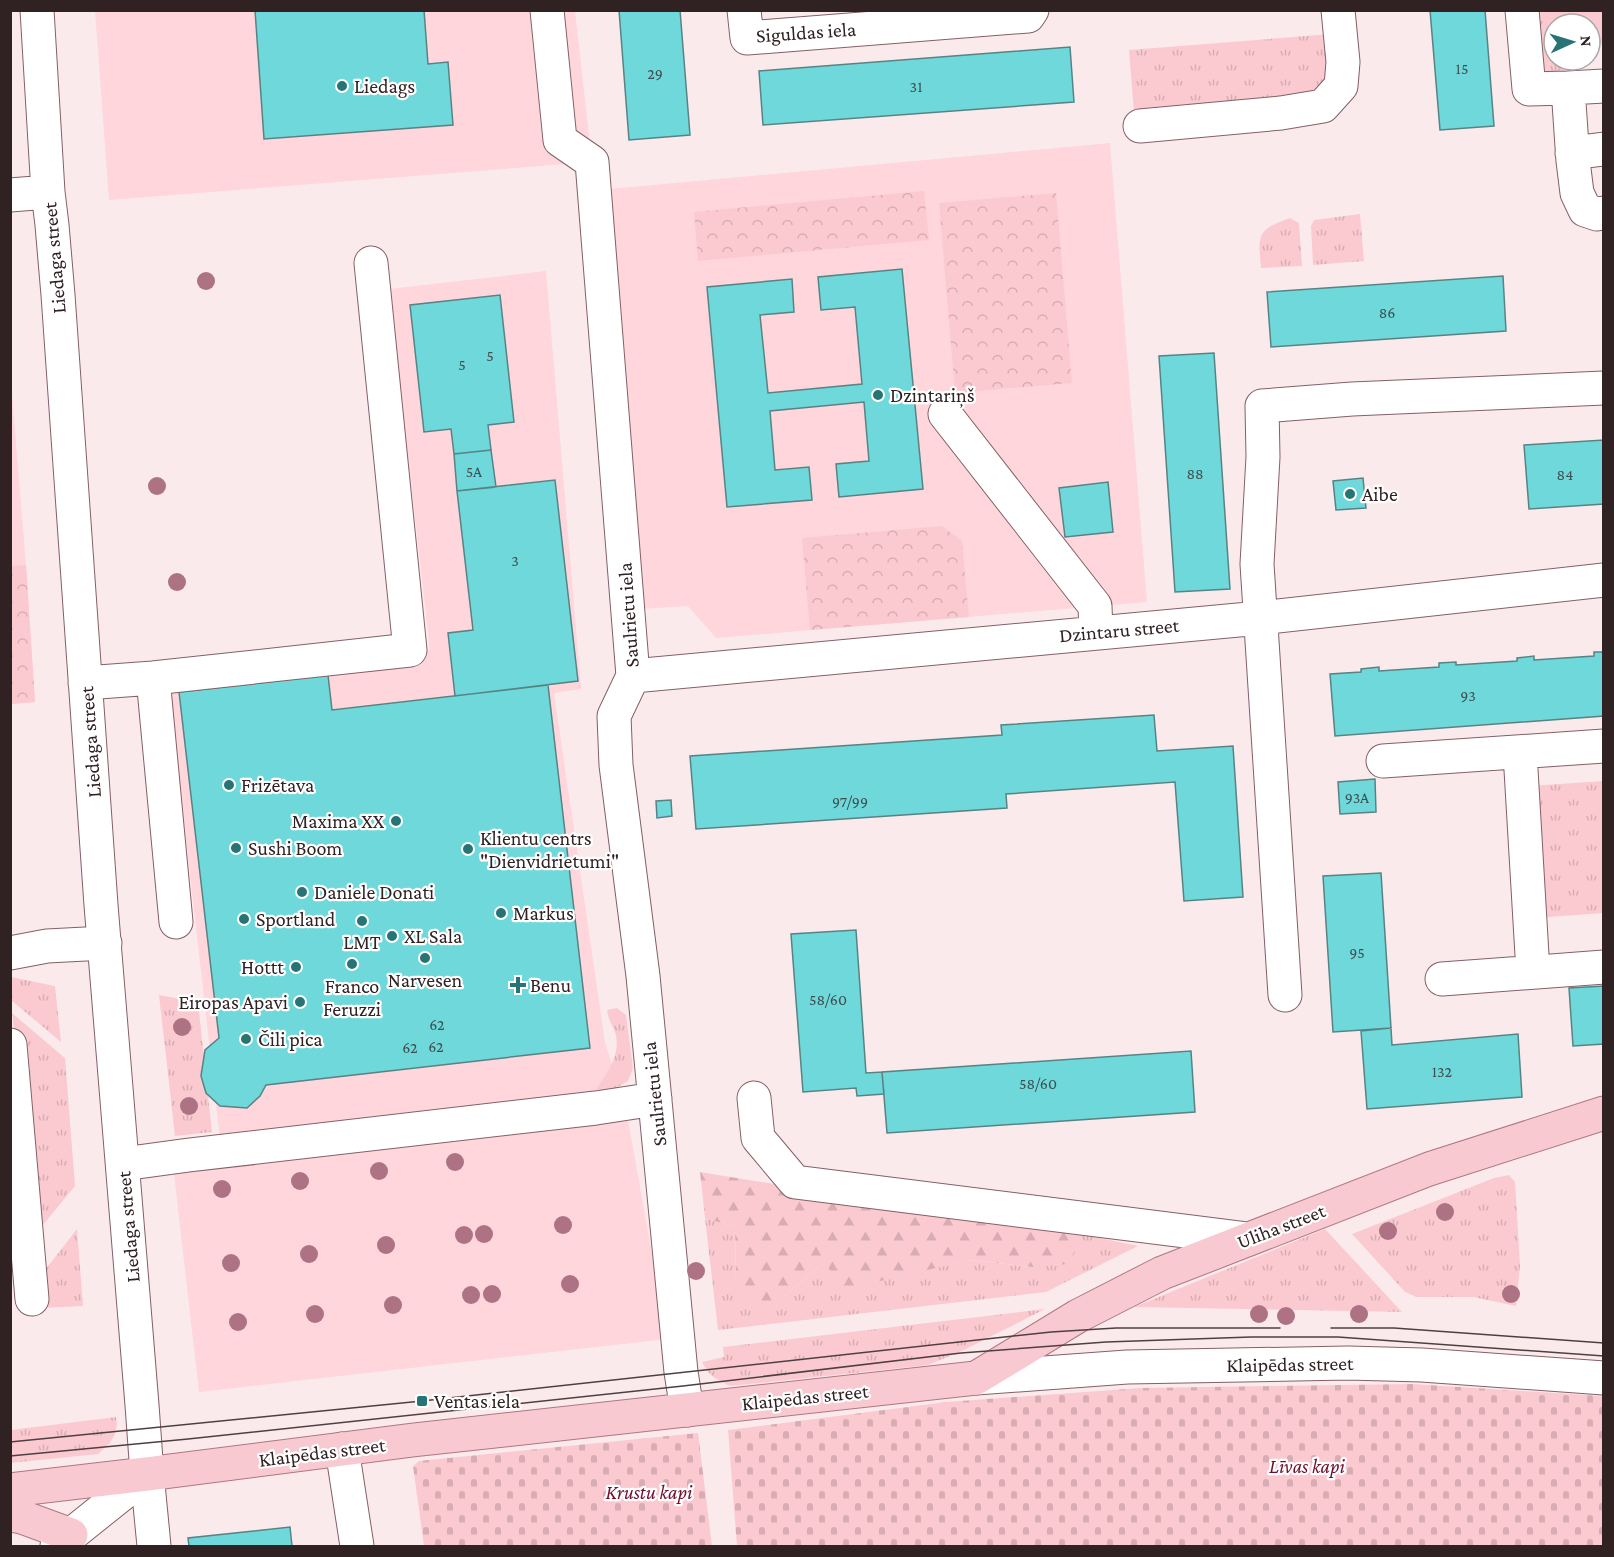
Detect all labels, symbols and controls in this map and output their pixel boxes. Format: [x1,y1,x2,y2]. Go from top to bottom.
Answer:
north arrow [1542,12,1602,72]
street label: Siguldas iela [755,18,857,47]
text: N [1578,35,1595,47]
house number: 15 [1456,60,1468,77]
house number: 29 [647,65,663,82]
place label: Liedags [354,75,415,98]
house number: 31 [910,78,922,95]
marker: Liedags [335,79,349,93]
street label: Liedaga street [38,201,71,315]
house number: 86 [1379,304,1395,321]
house number: 5 [486,347,494,364]
house number: 5 [458,356,466,373]
place label: Dzintariņš [890,384,975,408]
marker: Dzintariņš [871,388,885,402]
house number: 5A [466,463,483,480]
house number: 88 [1186,465,1204,482]
house number: 84 [1557,466,1573,483]
place label: Aibe [1362,483,1398,505]
marker: Aibe [1343,487,1357,501]
house number: 3 [511,552,519,569]
street label: Saulrietu iela [613,562,643,668]
street label: Dzintaru street [1058,614,1180,646]
street label: Liedaga street [75,685,106,798]
house number: 93 [1460,687,1476,704]
place label: Frizētava [241,774,314,796]
marker: Frizētava [222,778,236,792]
house number: 93A [1345,789,1370,806]
house number: 97/99 [832,793,868,810]
place label: Maxima XX [292,810,385,832]
marker: Maxima XX [389,814,403,828]
place label: Klientu centrs "Dienvidrietumi" [480,827,619,872]
place label: Sushi Boom [248,837,342,859]
marker: Sushi Boom [229,841,243,855]
marker: Klientu centrs "Dienvidrietumi" [461,842,475,856]
place label: Daniele Donati [314,881,434,903]
marker: Daniele Donati [295,885,309,899]
place label: Markus [513,902,574,924]
marker: Markus [494,906,508,920]
place label: Sportland [256,908,336,931]
marker: Sportland [237,912,251,926]
marker: LMT [355,914,369,928]
place label: XL Sala [404,925,462,947]
marker: XL Sala [385,929,399,943]
place label: LMT [343,931,381,953]
house number: 95 [1349,944,1365,961]
marker: Narvesen [418,951,432,965]
place label: Hottt [241,956,284,978]
marker: Franco Feruzzi [345,957,359,971]
marker: Hottt [289,960,303,974]
place label: Narvesen [388,969,463,991]
place label: Benu [530,974,571,996]
place label: Franco Feruzzi [323,975,381,1020]
marker: Benu [511,978,525,992]
place label: Eiropas Apavi [178,991,288,1014]
house number: 58/60 [809,991,847,1008]
marker: Eiropas Apavi [293,995,307,1009]
house number: 62 [429,1016,445,1033]
place label: Čili pica [258,1028,323,1051]
marker: Čili pica [239,1032,253,1046]
house number: 62 [428,1038,444,1055]
house number: 62 [402,1039,418,1056]
street label: Saulrietu iela [638,1041,670,1147]
house number: 132 [1432,1063,1453,1080]
house number: 58/60 [1019,1075,1057,1092]
street label: Liedaga street [112,1170,145,1284]
street label: Uliha street [1234,1199,1328,1253]
street label: Klaipēdas street [1226,1352,1354,1377]
street label: Klaipēdas street [741,1379,870,1416]
place label: Ventas iela [434,1390,520,1412]
marker: Ventas iela [415,1394,429,1408]
street label: Klaipēdas street [258,1433,387,1472]
park label: Līvas kapi [1269,1455,1346,1478]
park label: Krustu kapi [606,1481,693,1504]

